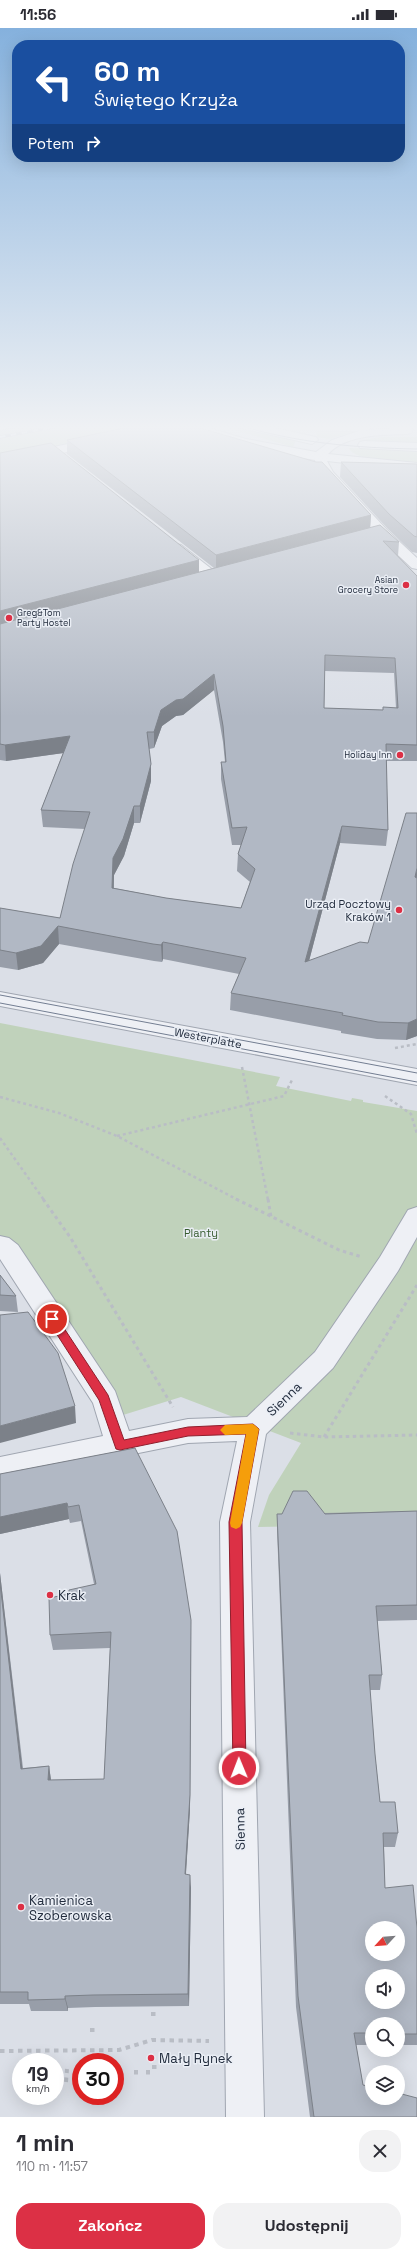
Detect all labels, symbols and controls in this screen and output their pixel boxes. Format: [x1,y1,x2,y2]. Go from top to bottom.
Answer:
text: 11:56 [20,5,56,24]
text: 60 m [94,53,160,89]
icon: left [28,56,80,108]
text: Świętego Krzyża [94,88,238,111]
icon: right [82,132,104,154]
text: Potem [28,134,74,153]
place label: Asian Grocery Store [338,574,398,596]
marker: Asian Grocery Store [401,580,411,590]
place label: Greg&Tom Party Hostel [17,607,70,629]
marker: Greg&Tom Party Hostel [4,613,14,623]
place label: Holiday Inn [344,749,392,761]
marker: Holiday Inn [395,750,405,760]
place label: Urząd Pocztowy Kraków 1 [305,897,391,924]
marker: Urząd Pocztowy Kraków 1 [394,905,404,915]
street label: Westerplatte [173,1025,243,1051]
park label: Planty [184,1226,218,1240]
pin [35,1302,69,1336]
icon: arrive [41,1308,63,1330]
street label: Sienna [263,1378,305,1420]
place label: Krak [58,1587,85,1604]
marker: Krak [45,1590,55,1600]
position arrow [218,1747,260,1789]
street label: Sienna [231,1807,249,1850]
place label: Kamienica Szoberowska [29,1892,112,1924]
marker: Kamienica Szoberowska [16,1902,26,1912]
north arrow [365,1921,405,1961]
map controls [365,1921,405,2105]
button: sound [365,1969,405,2009]
button: search [365,2017,405,2057]
place label: Mały Rynek [159,2050,233,2067]
speed limit sign: 30 [72,2053,124,2105]
marker: Mały Rynek [146,2053,156,2063]
text: 19 [27,2061,49,2087]
button: layers [365,2065,405,2105]
text: km/h [26,2082,50,2095]
text: 1 min [16,2127,75,2158]
button: close [359,2130,401,2172]
text: 110 m · 11:57 [16,2158,88,2175]
button: Zakończ [16,2203,205,2249]
button: Udostępnij [213,2203,401,2249]

